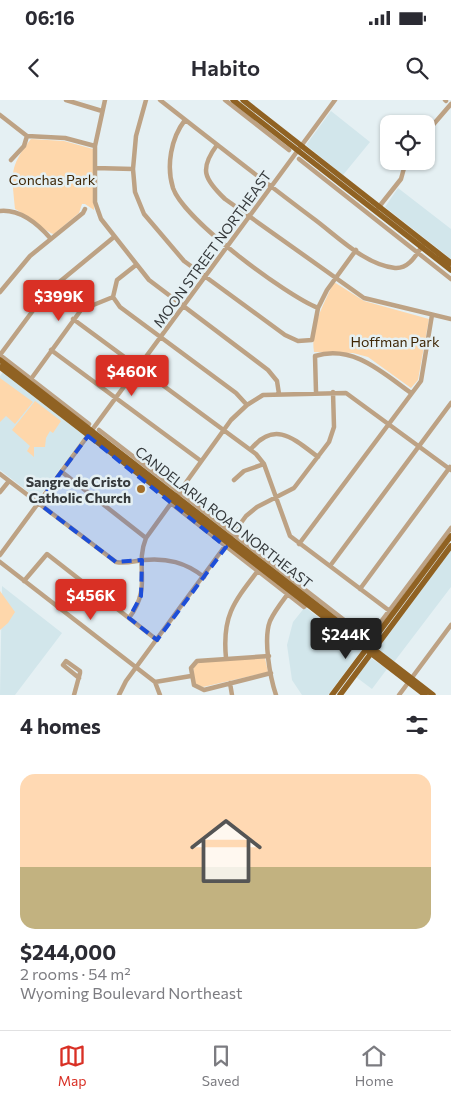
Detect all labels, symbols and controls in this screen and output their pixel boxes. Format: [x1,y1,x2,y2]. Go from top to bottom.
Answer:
text: 06:16 [25,6,75,29]
icon: back [20,54,48,82]
text: Habito [191,54,260,81]
icon: search [403,54,431,82]
map controls [380,115,435,170]
button: locate [380,115,435,170]
street label: MOON STREET NORTHEAST [149,167,275,331]
park label: Conchas Park [9,171,96,188]
pin: $399K [24,280,94,322]
text: $399K [34,286,84,305]
park label: Hoffman Park [350,333,440,350]
pin: $460K [97,354,167,397]
text: $460K [107,361,157,380]
street label: CANDELARIA ROAD NORTHEAST [132,443,316,591]
place label: Sangre de Cristo Catholic Church [26,473,131,506]
marker: Sangre de Cristo Catholic Church [135,483,147,495]
pin: $456K [56,578,126,621]
text: $456K [66,585,116,604]
pin: $244K [311,618,381,660]
text: $244K [322,624,370,643]
icon: filters [403,711,431,739]
text: 4 homes [20,713,101,738]
icon: home [181,806,271,896]
text: $244,000 [20,939,116,964]
text: 2 rooms · 54 m² [20,964,131,983]
text: Wyoming Boulevard Northeast [20,983,243,1002]
tab: Map [58,1042,87,1089]
tab: Saved [202,1042,240,1089]
tab: Home [355,1042,393,1089]

